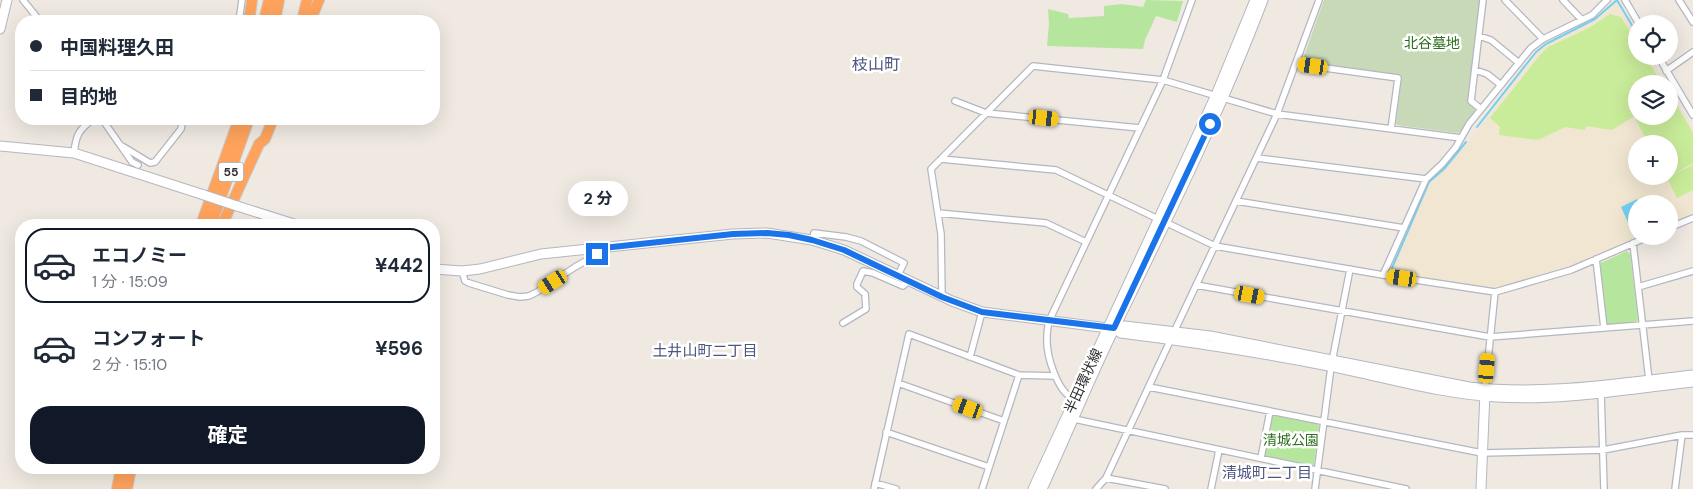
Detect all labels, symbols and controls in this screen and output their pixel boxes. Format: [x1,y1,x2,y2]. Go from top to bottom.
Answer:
map controls [1628,15,1678,245]
button: locate [1628,15,1678,65]
park label: 北谷墓地 [1404,34,1460,52]
text: 中国料理久田 [60,35,174,60]
district label: 枝山町 [852,54,900,75]
car [1297,56,1328,76]
button: layers [1628,75,1678,125]
text: 目的地 [60,84,117,109]
car [1028,109,1059,127]
route start [1199,113,1221,135]
button: + [1628,135,1678,185]
road number: 55 [218,162,244,182]
callout: 2 分 [567,182,627,216]
text: 2 分 [584,188,613,209]
button: − [1628,195,1678,245]
icon: car [32,243,77,288]
text: エコノミー [92,243,187,268]
route end [586,243,608,265]
text: ¥442 [375,253,423,278]
car [536,268,569,296]
car [1386,268,1417,288]
text: 1 分 · 15:09 [92,271,168,292]
car [1233,285,1266,305]
icon: car [32,326,77,371]
text: コンフォート [92,326,205,351]
text: ¥596 [375,336,423,361]
district label: 土井山町二丁目 [652,341,758,361]
street label: 半田環状線 [1060,345,1106,417]
car [1478,352,1495,384]
text: 2 分 · 15:10 [92,354,167,375]
car [951,396,984,420]
button: 確定 [30,406,425,464]
park label: 清城公園 [1263,431,1319,449]
district label: 清城町二丁目 [1222,463,1312,483]

